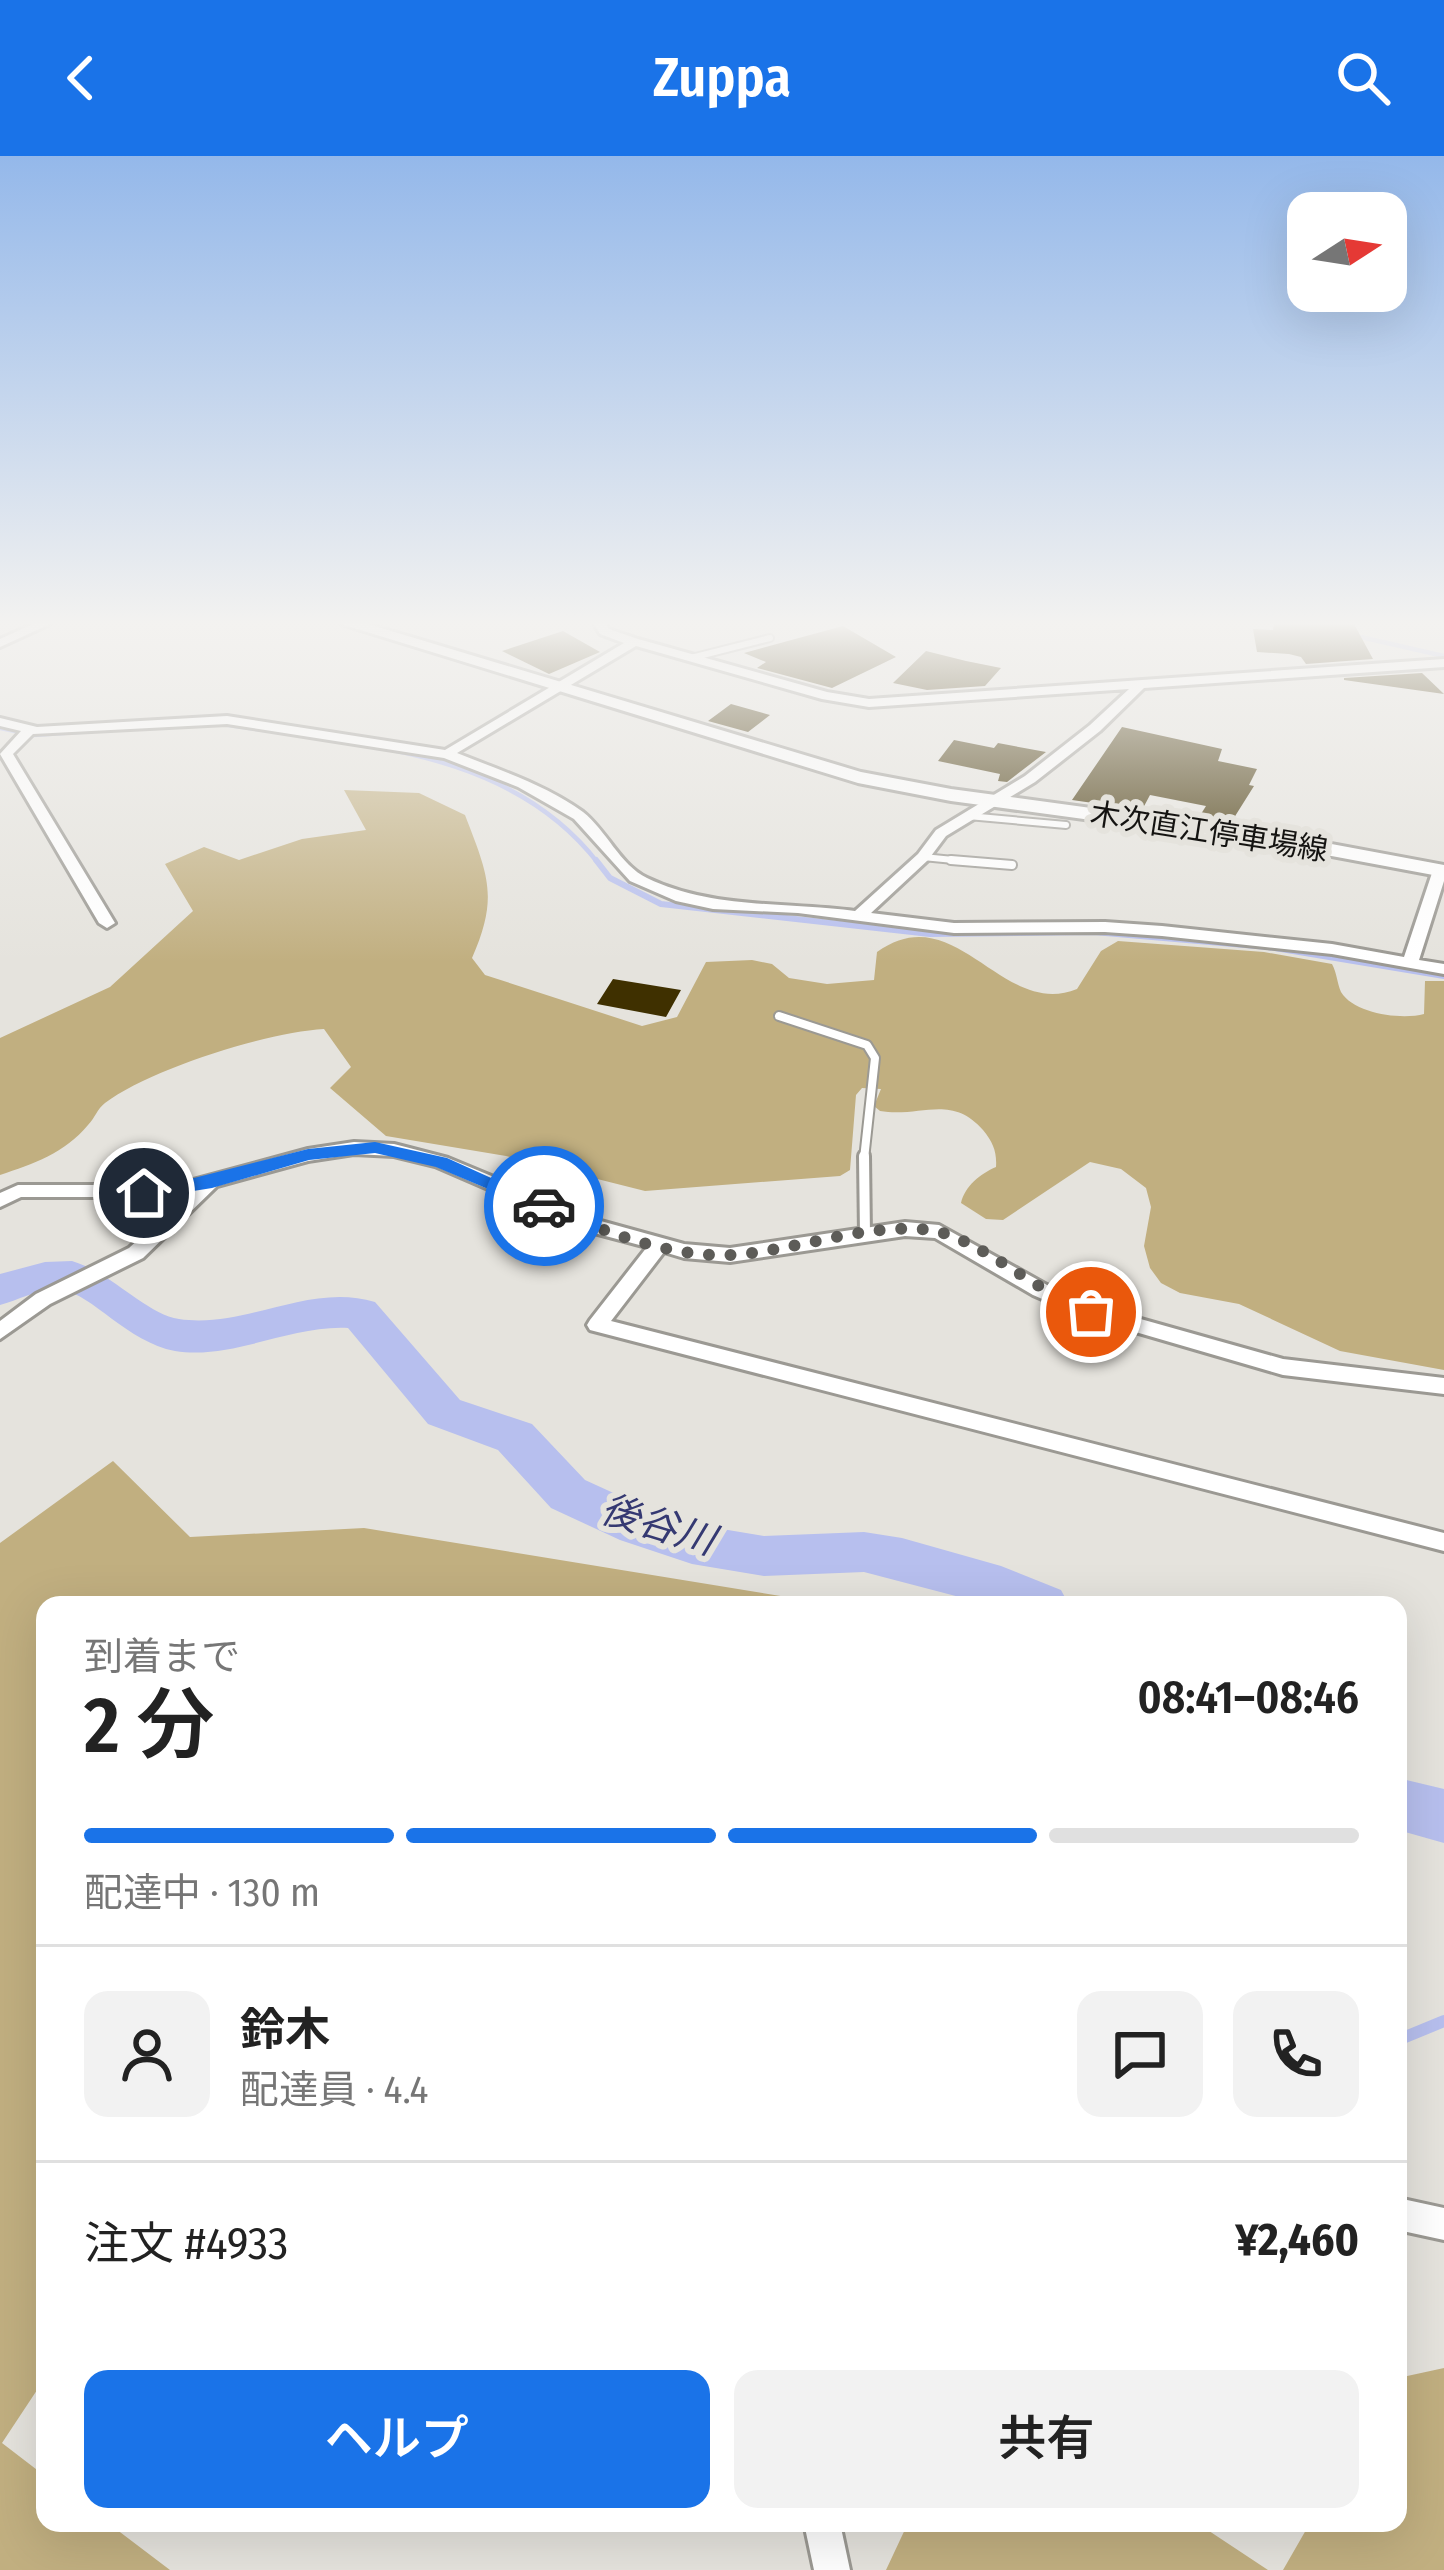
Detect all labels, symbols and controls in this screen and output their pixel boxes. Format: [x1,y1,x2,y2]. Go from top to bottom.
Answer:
icon: back [48,45,114,111]
icon: search [1330,45,1396,111]
text: Zuppa [653,46,791,110]
north arrow [1287,192,1407,312]
map controls [1287,192,1407,312]
street label: 木次直江停車場線 [1088,795,1330,869]
pin [93,1142,195,1244]
courier [484,1146,604,1266]
icon: home [111,1160,177,1226]
icon: car [511,1173,577,1239]
pin [1040,1261,1142,1363]
icon: bag [1058,1279,1124,1345]
water label: 後谷川 [595,1486,724,1565]
text: 到着まで [84,1634,240,1680]
text: 08:41–08:46 [1137,1671,1359,1725]
text: 2 分 [84,1679,215,1773]
text: 配達中 · 130 m [84,1870,320,1916]
button: person [84,1991,210,2117]
button: chat [1077,1991,1203,2117]
button: phone [1233,1991,1359,2117]
text: 鈴木 [240,2003,330,2057]
text: 配達員 · 4.4 [240,2067,428,2113]
text: ¥2,460 [1235,2213,1359,2267]
text: 注文 #4933 [84,2217,288,2271]
button: ヘルプ [84,2370,710,2508]
button: 共有 [734,2370,1359,2508]

